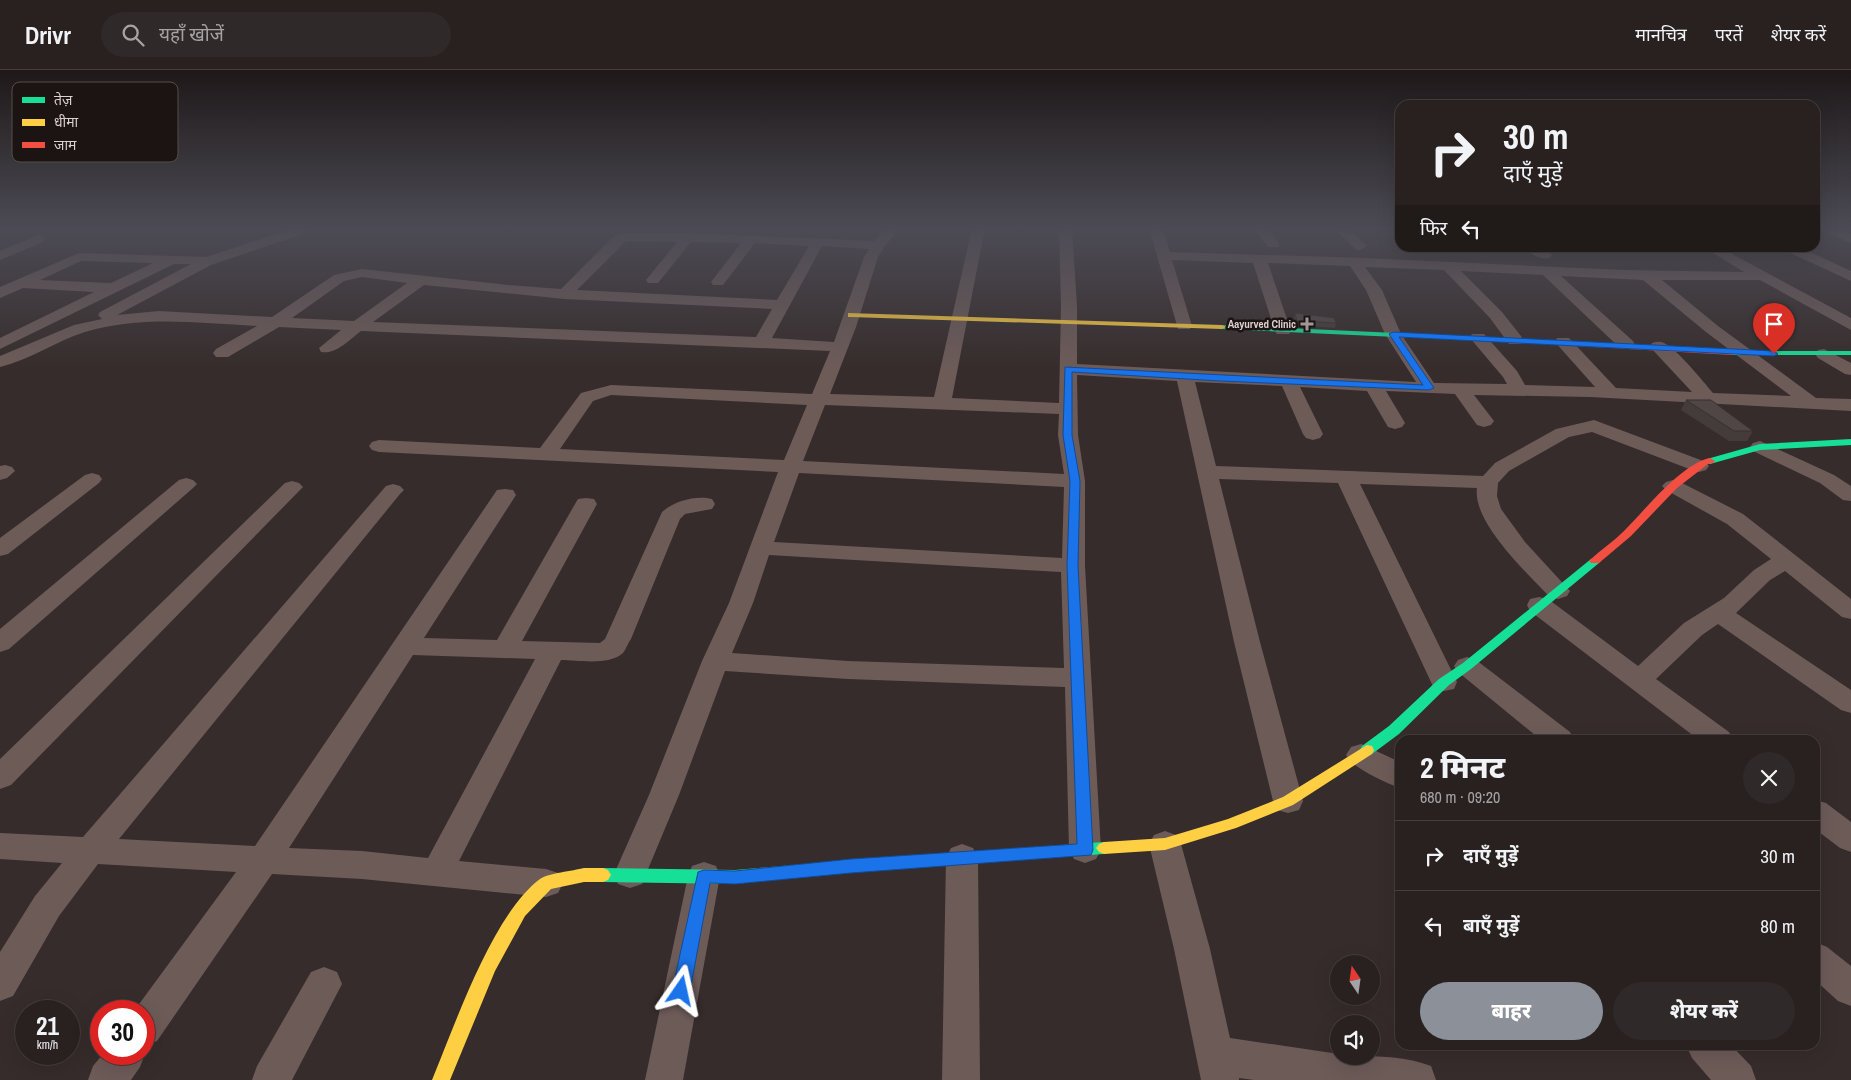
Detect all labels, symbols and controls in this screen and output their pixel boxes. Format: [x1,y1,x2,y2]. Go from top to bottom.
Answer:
search box [101,12,451,57]
text: Drivr [25,19,71,51]
icon: search [119,21,147,49]
text: यहाँ खोजें [159,21,224,47]
text: मानचित्र [1635,22,1687,47]
text: परतें [1715,22,1743,47]
text: शेयर करें [1771,22,1826,47]
legend [12,82,178,162]
text: तेज़ [54,91,73,109]
text: धीमा [54,113,79,131]
text: 30 m [1503,113,1568,160]
icon: right [1420,120,1485,185]
text: जाम [54,136,77,154]
text: दाएँ मुड़ें [1503,158,1563,188]
text: फिर [1420,215,1447,241]
icon: left [1457,215,1485,243]
pin [1753,303,1795,354]
icon: arrive [1760,310,1788,338]
place label: Aayurved Clinic [1228,317,1296,331]
marker: Aayurved Clinic [1300,317,1314,331]
text: 2 मिनट [1420,747,1505,787]
button: close [1743,752,1795,804]
text: 680 m · 09:20 [1420,786,1500,808]
icon: right [1420,842,1448,870]
text: दाएँ मुड़ें [1463,842,1518,868]
text: 30 m [1760,843,1795,869]
icon: left [1420,912,1448,940]
text: बाएँ मुड़ें [1463,912,1519,938]
text: 80 m [1760,913,1795,939]
north arrow [1330,955,1380,1005]
map controls [1330,955,1380,1065]
position arrow [654,964,706,1016]
button: बाहर [1420,982,1603,1040]
button: शेयर करें [1613,982,1795,1040]
speed limit sign: 30 [90,1000,155,1065]
text: 21 [36,1009,59,1043]
button: sound [1330,1015,1380,1065]
text: km/h [37,1037,58,1053]

